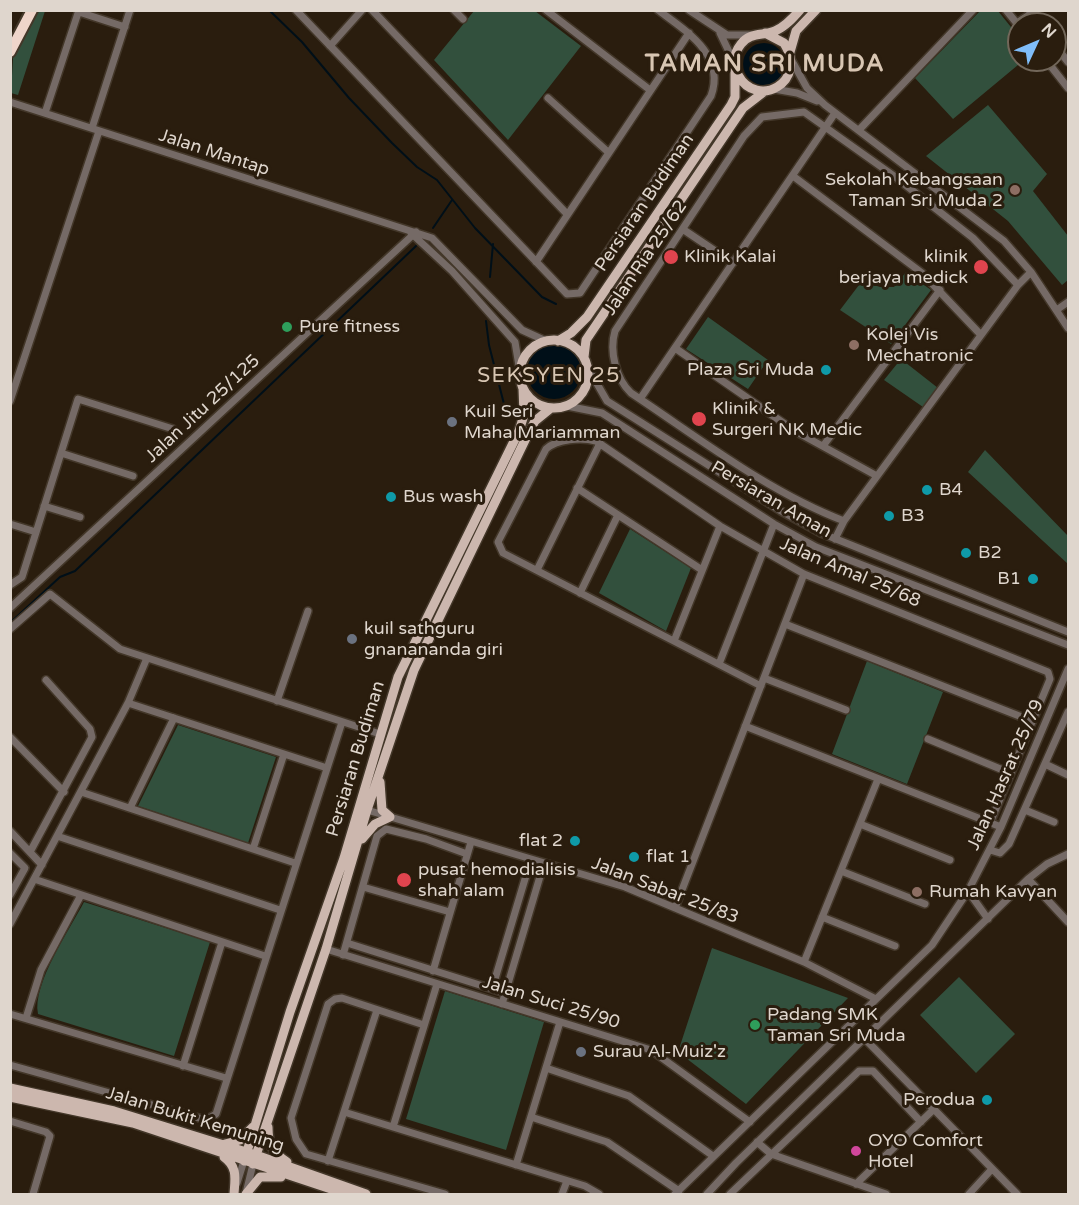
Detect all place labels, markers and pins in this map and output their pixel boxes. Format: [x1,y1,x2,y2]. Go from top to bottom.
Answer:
place label: Sekolah Kebangsaan Taman Sri Muda 2 [825,169,1003,212]
marker: Sekolah Kebangsaan Taman Sri Muda 2 [1008,183,1022,197]
place label: Klinik Kalai [684,246,776,268]
place label: klinik berjaya medick [839,246,968,288]
marker: Klinik Kalai [662,248,680,266]
marker: klinik berjaya medick [972,258,990,276]
place label: Pure fitness [299,316,400,338]
marker: Pure fitness [280,320,294,334]
place label: Kolej Vis Mechatronic [866,324,973,366]
marker: Kolej Vis Mechatronic [847,338,861,352]
place label: Plaza Sri Muda [687,359,814,381]
marker: Plaza Sri Muda [819,363,833,377]
place label: Klinik & Surgeri NK Medic [712,398,862,440]
place label: Kuil Seri Maha Mariamman [464,401,620,444]
marker: Klinik & Surgeri NK Medic [690,410,708,428]
marker: Kuil Seri Maha Mariamman [445,415,459,429]
place label: B4 [939,479,963,501]
marker: B4 [920,483,934,497]
place label: Bus wash [403,486,483,508]
marker: Bus wash [384,490,398,504]
place label: B3 [901,505,925,527]
marker: B3 [882,509,896,523]
place label: B2 [978,542,1002,564]
marker: B2 [959,546,973,560]
place label: B1 [997,568,1021,590]
marker: B1 [1026,572,1040,586]
place label: kuil sathguru gnanananda giri [364,618,503,660]
marker: kuil sathguru gnanananda giri [345,632,359,646]
place label: flat 2 [519,830,563,852]
marker: flat 2 [568,834,582,848]
place label: flat 1 [646,846,690,868]
marker: flat 1 [627,850,641,864]
place label: pusat hemodialisis shah alam [418,859,576,902]
marker: pusat hemodialisis shah alam [395,871,413,889]
place label: Rumah Kavyan [929,881,1057,903]
marker: Rumah Kavyan [910,885,924,899]
place label: Padang SMK Taman Sri Muda [767,1004,906,1046]
marker: Padang SMK Taman Sri Muda [748,1018,762,1032]
place label: Surau Al-Muiz'z [593,1041,726,1063]
marker: Surau Al-Muiz'z [574,1045,588,1059]
place label: Perodua [903,1089,975,1111]
marker: Perodua [980,1093,994,1107]
place label: OYO Comfort Hotel [868,1130,983,1172]
marker: OYO Comfort Hotel [849,1144,863,1158]

